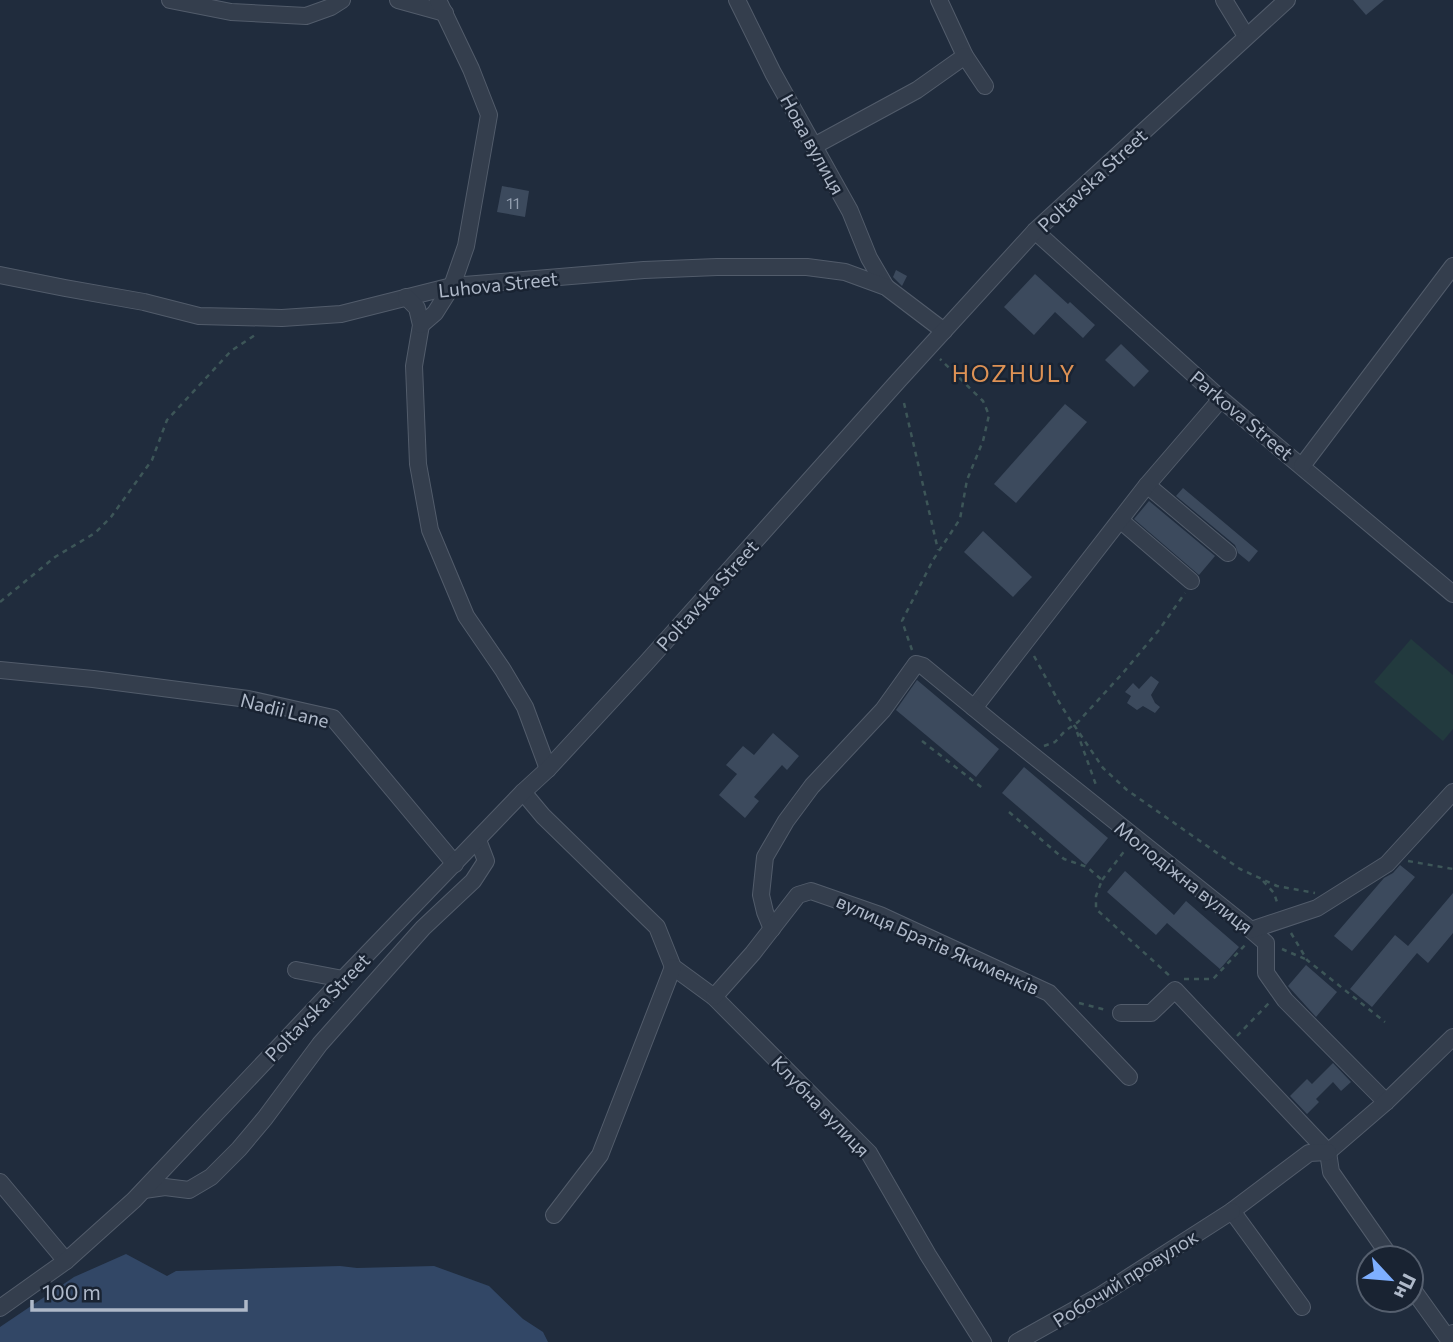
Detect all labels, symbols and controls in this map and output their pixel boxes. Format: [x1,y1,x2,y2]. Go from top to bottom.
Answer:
street label: Нова вулиця [776,90,850,198]
street label: Poltavska Street [1033,123,1152,237]
house number: 11 [506,193,520,212]
street label: Luhova Street [437,266,559,302]
district label: HOZHULY [952,359,1076,387]
street label: Parkova Street [1186,365,1298,465]
street label: Poltavska Street [651,535,763,655]
street label: Nadii Lane [238,688,332,732]
street label: Молодіжна вулиця [1110,816,1258,938]
street label: вулиця Братів Якименків [833,889,1043,999]
street label: Poltavska Street [260,948,374,1066]
street label: Клубна вулиця [767,1051,875,1161]
street label: Робочий провулок [1048,1224,1202,1332]
north arrow [1355,1244,1425,1314]
scale bar [32,1268,245,1312]
text: Пн [1390,1270,1422,1303]
text: 100 m [42,1279,101,1304]

